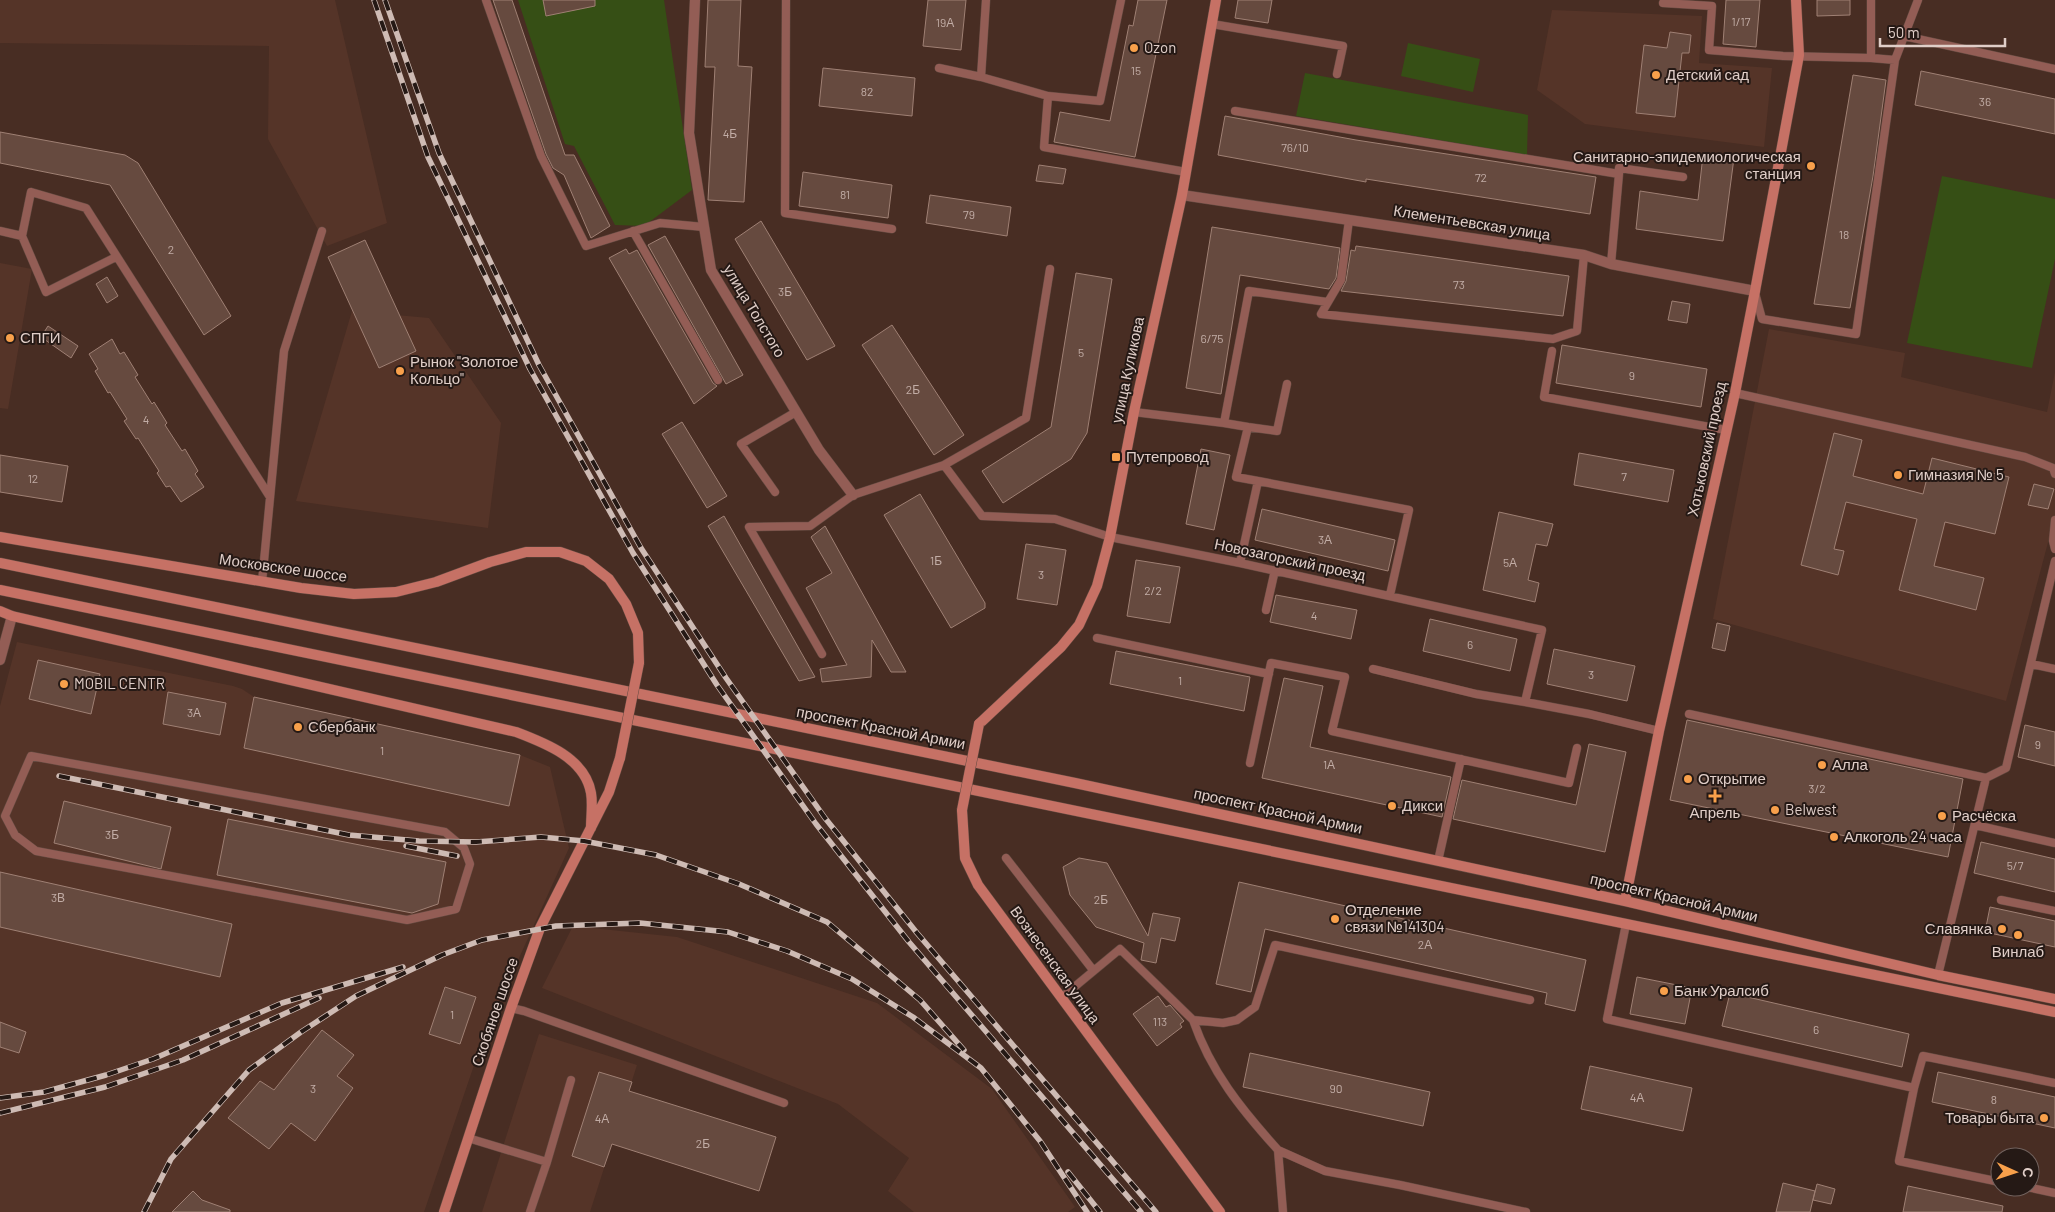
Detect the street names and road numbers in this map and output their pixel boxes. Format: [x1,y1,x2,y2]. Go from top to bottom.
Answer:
street label: Клементьевская улица [1392,201,1553,243]
street label: улица Толстого [720,261,790,360]
street label: улица Куликова [1107,314,1147,425]
street label: Хотьковский проезд [1683,380,1729,518]
street label: Новозагорский проезд [1213,534,1368,584]
street label: Московское шоссе [218,549,348,585]
street label: проспект Красной Армии [795,702,967,752]
street label: проспект Красной Армии [1192,783,1364,837]
street label: проспект Красной Армии [1589,869,1760,925]
street label: Вознесенская улица [1007,902,1105,1027]
street label: Скобяное шоссе [467,955,521,1068]

